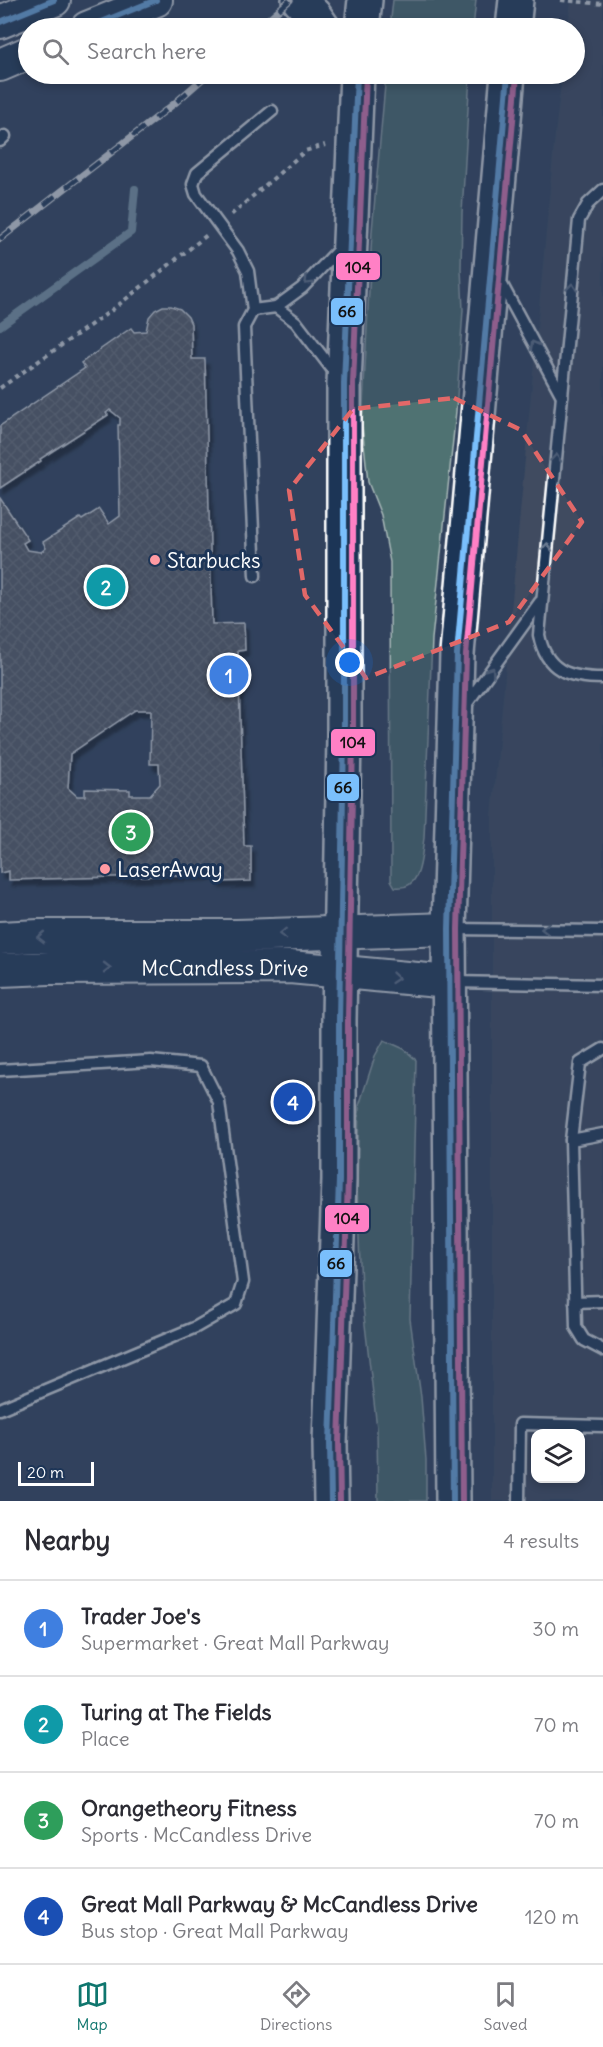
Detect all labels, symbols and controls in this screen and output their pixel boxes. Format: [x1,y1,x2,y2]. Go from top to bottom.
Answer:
search box [18,18,585,84]
icon: search [39,35,72,68]
text: Search here [87,37,206,65]
line badge: 104 [335,252,381,281]
text: 104 [345,257,371,277]
one-way arrow [305,274,316,285]
one-way arrow [565,282,578,291]
line badge: 66 [330,297,364,326]
text: 66 [338,301,356,321]
one-way arrow [530,341,541,351]
one-way arrow [549,453,562,463]
one-way arrow [540,542,553,551]
place label: Starbucks [167,547,261,574]
marker: Starbucks [148,553,162,567]
pin: 2 [86,564,126,610]
your location [335,648,364,677]
pin: 1 [210,652,248,698]
one-way arrow [483,666,494,677]
line badge: 104 [330,728,376,757]
text: 104 [340,732,366,752]
line badge: 66 [326,773,360,802]
text: 66 [334,777,352,797]
pin: 3 [112,810,150,854]
place label: LaserAway [117,856,223,883]
marker: LaserAway [98,862,112,876]
one-way arrow [540,923,549,936]
one-way arrow [278,928,287,941]
one-way arrow [36,930,45,943]
street label: McCandless Drive [141,953,310,982]
one-way arrow [103,962,112,974]
one-way arrow [391,971,400,984]
pin: 4 [274,1080,312,1124]
line badge: 104 [324,1204,370,1233]
text: 104 [334,1208,360,1228]
line badge: 66 [319,1249,353,1278]
text: 66 [327,1253,345,1273]
map controls [531,1429,585,1483]
button: layers [531,1429,585,1483]
scale bar [18,1459,94,1486]
text: 20 m [27,1462,64,1482]
text: Nearby [24,1524,110,1557]
text: 4 results [503,1528,579,1553]
text: Trader Joe's [81,1602,201,1630]
text: 1 [40,1616,47,1641]
text: 30 m [532,1616,579,1641]
text: Supermarket · Great Mall Parkway [81,1630,389,1655]
text: Turing at The Fields [81,1698,272,1726]
text: 2 [38,1712,49,1737]
text: 70 m [534,1712,579,1737]
text: Place [81,1726,129,1751]
text: Orangetheory Fitness [81,1794,297,1822]
text: 3 [38,1808,49,1833]
text: 70 m [534,1808,579,1833]
text: Sports · McCandless Drive [81,1822,312,1847]
text: Great Mall Parkway & McCandless Drive [81,1890,478,1918]
text: 4 [38,1904,49,1929]
text: 120 m [525,1904,579,1929]
text: Bus stop · Great Mall Parkway [81,1918,349,1943]
tab: Map [76,1978,109,2034]
tab: Directions [260,1978,332,2034]
tab: Saved [484,1978,527,2034]

